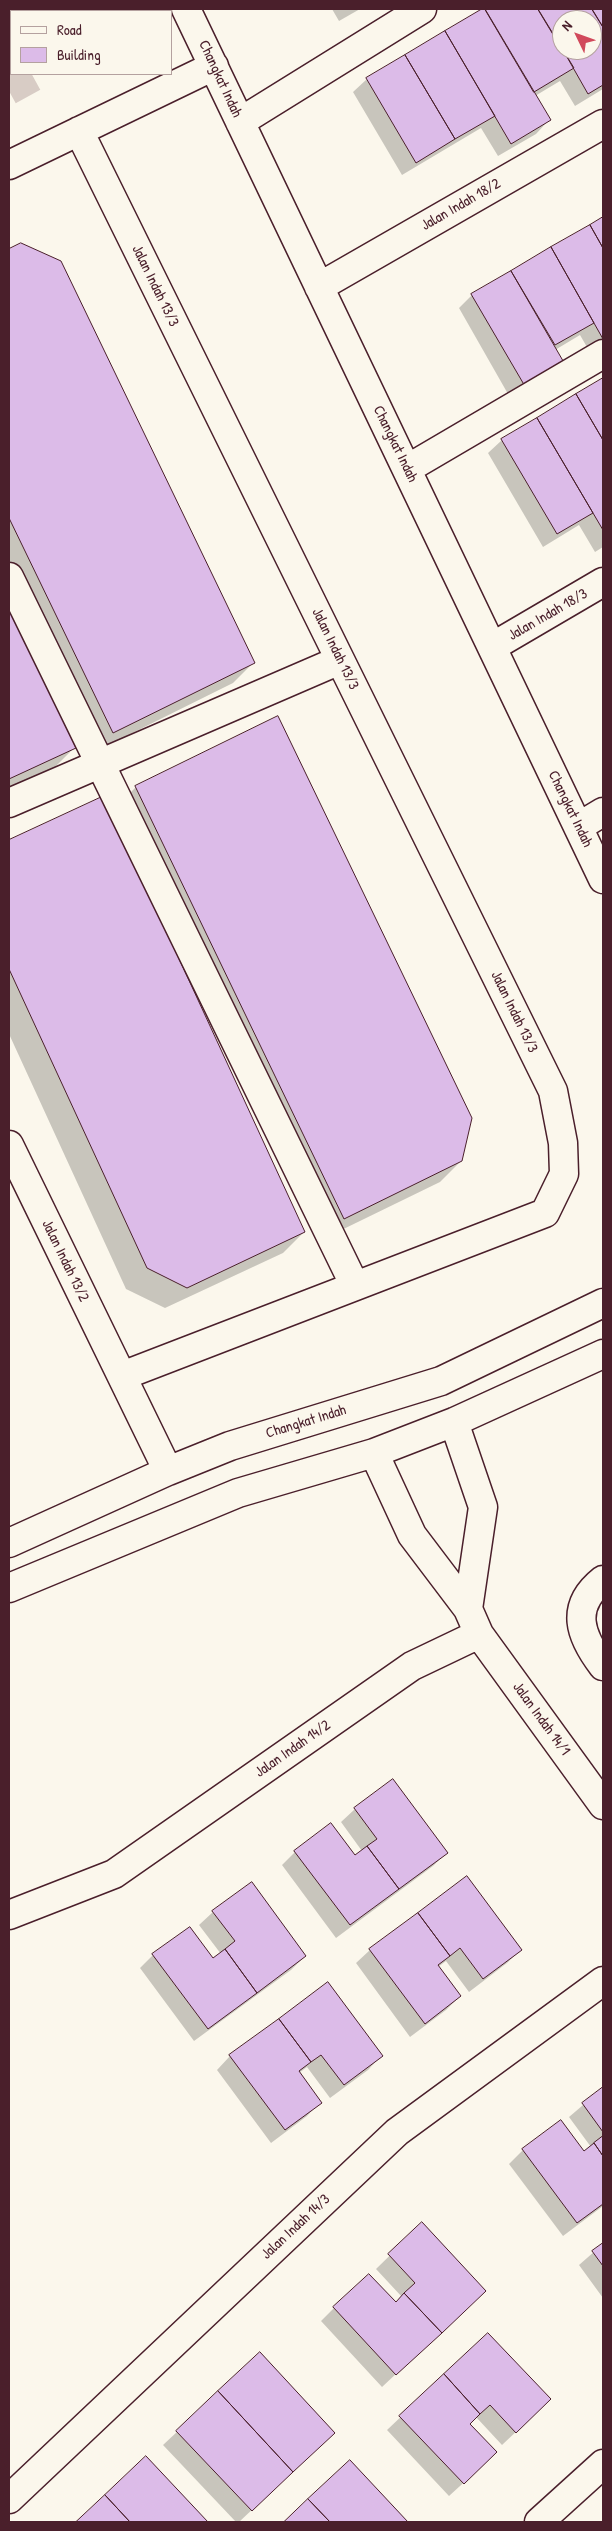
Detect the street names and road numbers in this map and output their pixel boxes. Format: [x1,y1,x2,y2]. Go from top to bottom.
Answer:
street label: Changkat Indah [194,38,246,120]
street label: Jalan Indah 18/2 [418,175,504,235]
street label: Jalan Indah 13/3 [128,242,182,330]
street label: Changkat Indah [369,403,421,485]
street label: Jalan Indah 18/3 [505,585,591,645]
street label: Jalan Indah 13/3 [308,605,362,693]
street label: Changkat Indah [544,768,596,850]
street label: Jalan Indah 13/3 [487,968,541,1056]
street label: Jalan Indah 13/2 [37,1217,93,1305]
street label: Changkat Indah [264,1401,348,1443]
street label: Jalan Indah 14/1 [508,1679,574,1759]
street label: Jalan Indah 14/2 [252,1716,334,1782]
street label: Jalan Indah 14/3 [258,2191,334,2263]

